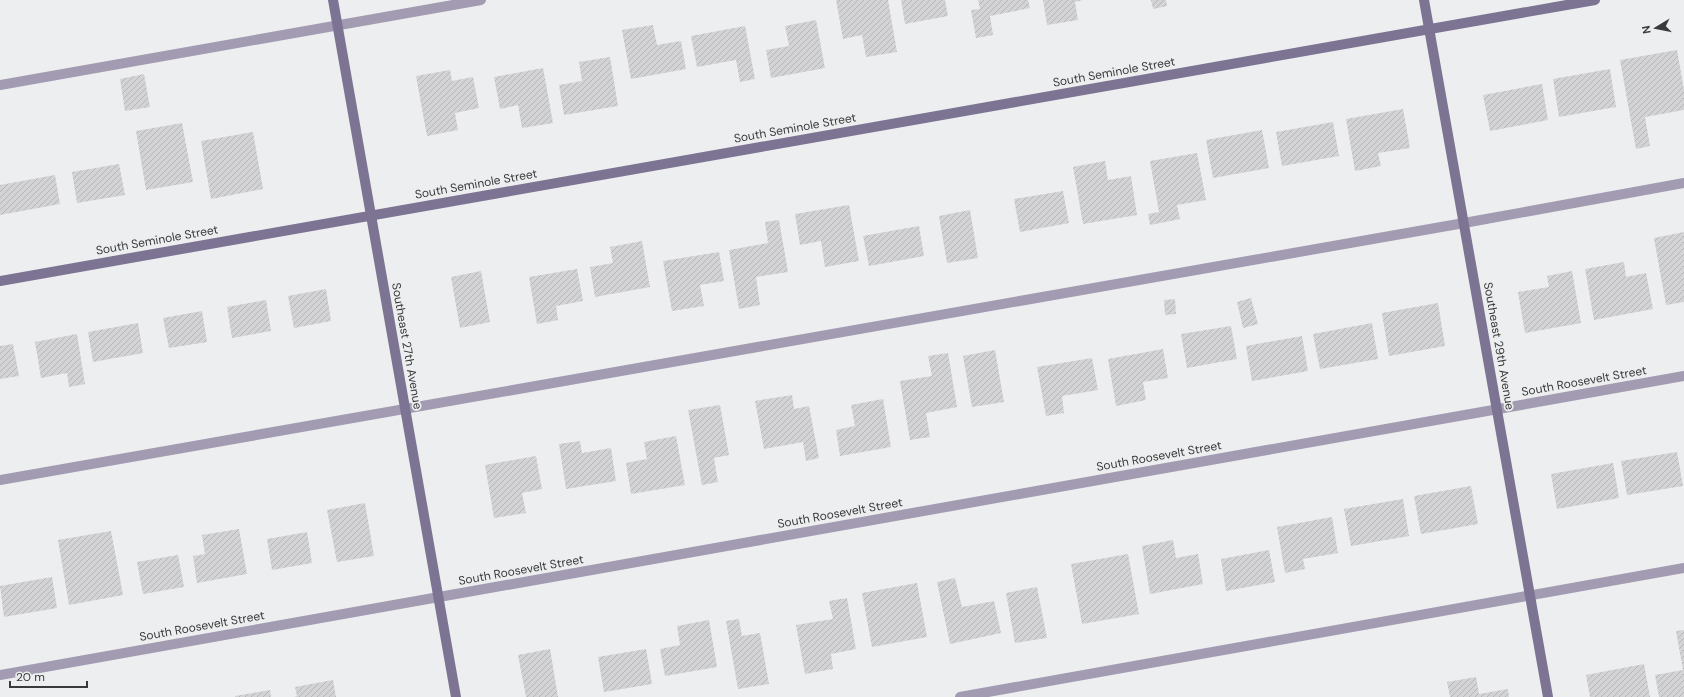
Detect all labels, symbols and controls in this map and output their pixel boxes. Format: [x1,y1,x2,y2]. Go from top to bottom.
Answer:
north arrow [1636,8,1676,48]
text: N [1639,25,1654,35]
street label: South Seminole Street [1052,53,1177,91]
street label: South Seminole Street [733,109,858,147]
street label: South Seminole Street [414,165,539,203]
street label: South Seminole Street [95,221,220,259]
street label: Southeast 27th Avenue [388,281,426,411]
street label: Southeast 29th Avenue [1480,281,1518,411]
street label: South Roosevelt Street [1520,362,1648,400]
street label: South Roosevelt Street [1095,437,1223,475]
street label: South Roosevelt Street [776,494,904,532]
street label: South Roosevelt Street [457,551,585,589]
street label: South Roosevelt Street [138,607,266,645]
scale bar [10,663,87,689]
text: 20 m [16,669,45,685]

